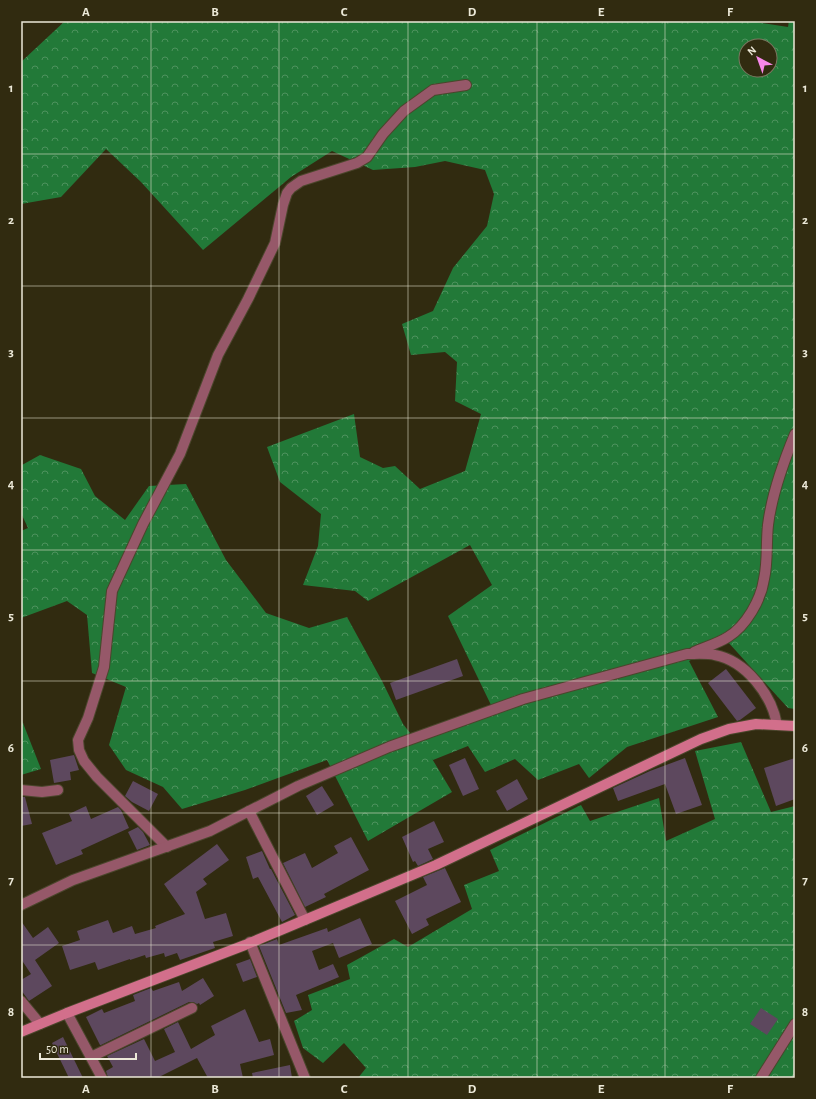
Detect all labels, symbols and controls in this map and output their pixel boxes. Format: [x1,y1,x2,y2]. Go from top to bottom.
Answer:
text: A [82,6,90,19]
text: B [211,6,219,19]
text: C [341,6,348,19]
text: D [468,6,477,19]
text: E [598,6,605,19]
text: F [727,6,734,19]
north arrow [738,38,778,78]
text: N [745,44,758,57]
text: 1 [9,82,13,95]
text: 1 [803,82,807,95]
text: 2 [8,214,14,227]
text: 2 [802,214,808,227]
text: 3 [8,346,14,359]
text: 3 [802,346,808,359]
text: 4 [8,478,15,491]
text: 4 [802,478,809,491]
text: 5 [8,610,14,623]
text: 5 [802,610,808,623]
text: 6 [8,742,14,755]
text: 6 [802,742,808,755]
text: 7 [8,874,14,887]
text: 7 [802,874,808,887]
text: 8 [8,1006,14,1019]
text: 8 [802,1006,808,1019]
scale bar [40,1035,136,1061]
text: 50 m [46,1043,69,1055]
text: A [82,1083,90,1096]
text: B [211,1083,219,1096]
text: C [341,1083,348,1096]
text: D [468,1083,477,1096]
text: E [598,1083,605,1096]
text: F [727,1083,734,1096]

